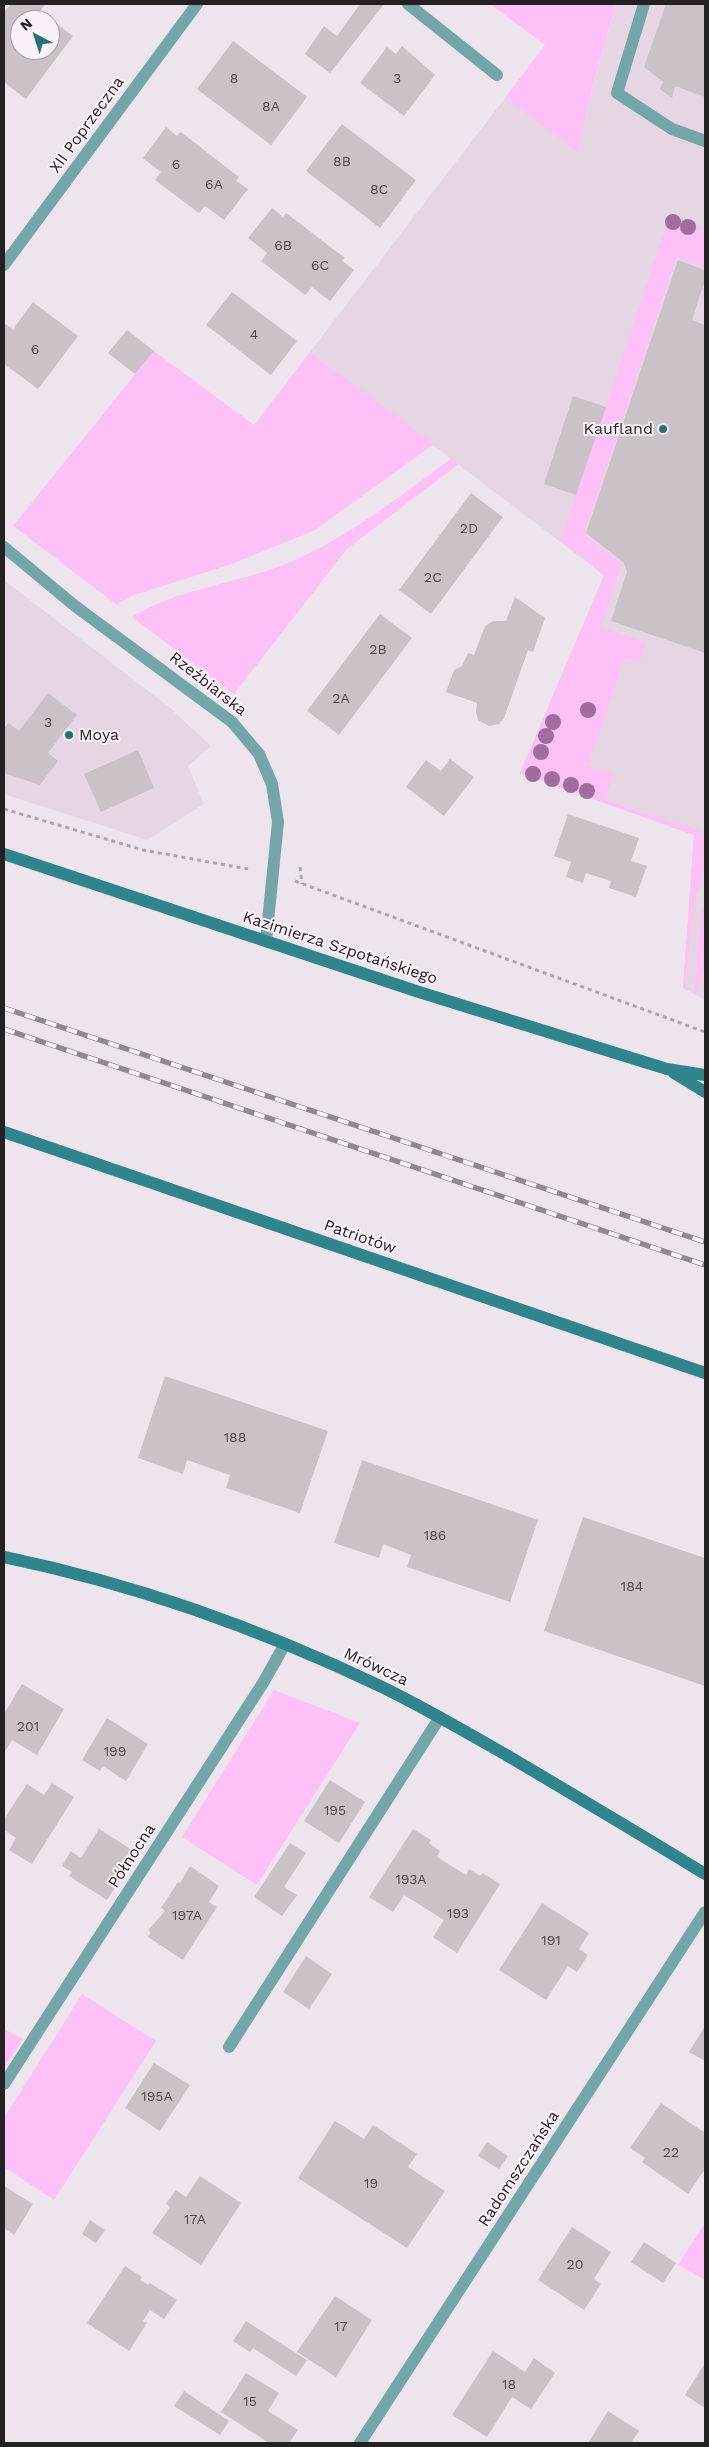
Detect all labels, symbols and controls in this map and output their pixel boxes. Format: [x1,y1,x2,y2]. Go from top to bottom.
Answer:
north arrow [10,10,60,60]
text: N [17,15,35,34]
house number: 8 [230,71,238,87]
house number: 3 [393,71,401,87]
street label: XII Poprzeczna [46,73,128,177]
house number: 8A [262,99,280,115]
house number: 8B [333,154,351,170]
house number: 6 [172,157,180,173]
house number: 6A [205,177,223,193]
house number: 8C [370,182,388,198]
house number: 6B [274,238,292,254]
house number: 6C [311,258,329,274]
house number: 4 [250,327,258,343]
house number: 6 [31,342,39,358]
place label: Kaufland [584,419,653,439]
marker: Kaufland [657,423,669,435]
house number: 2D [460,521,478,537]
house number: 2C [424,570,442,586]
house number: 2B [369,642,387,658]
street label: Rzeźbiarska [166,648,250,720]
house number: 2A [332,691,350,707]
house number: 3 [44,715,52,731]
place label: Moya [79,725,119,745]
marker: Moya [63,729,75,741]
street label: Kazimierza Szpotańskiego [240,907,440,989]
street label: Patriotów [321,1216,399,1258]
house number: 188 [224,1430,246,1446]
house number: 186 [424,1528,446,1544]
house number: 184 [621,1579,643,1595]
street label: Mrówcza [341,1644,411,1690]
house number: 201 [17,1719,39,1735]
house number: 199 [104,1744,126,1760]
house number: 195 [324,1803,346,1819]
street label: Północna [104,1820,160,1892]
house number: 193A [395,1872,427,1888]
house number: 193 [447,1906,469,1922]
house number: 197A [172,1908,202,1924]
house number: 191 [541,1933,561,1949]
house number: 195A [141,2089,173,2105]
street label: Radomszczańska [474,2107,564,2231]
house number: 22 [663,2145,679,2161]
house number: 19 [364,2176,378,2192]
house number: 17A [184,2212,206,2228]
house number: 20 [567,2257,583,2273]
house number: 17 [334,2319,348,2335]
house number: 18 [502,2377,516,2393]
house number: 15 [243,2394,257,2410]

